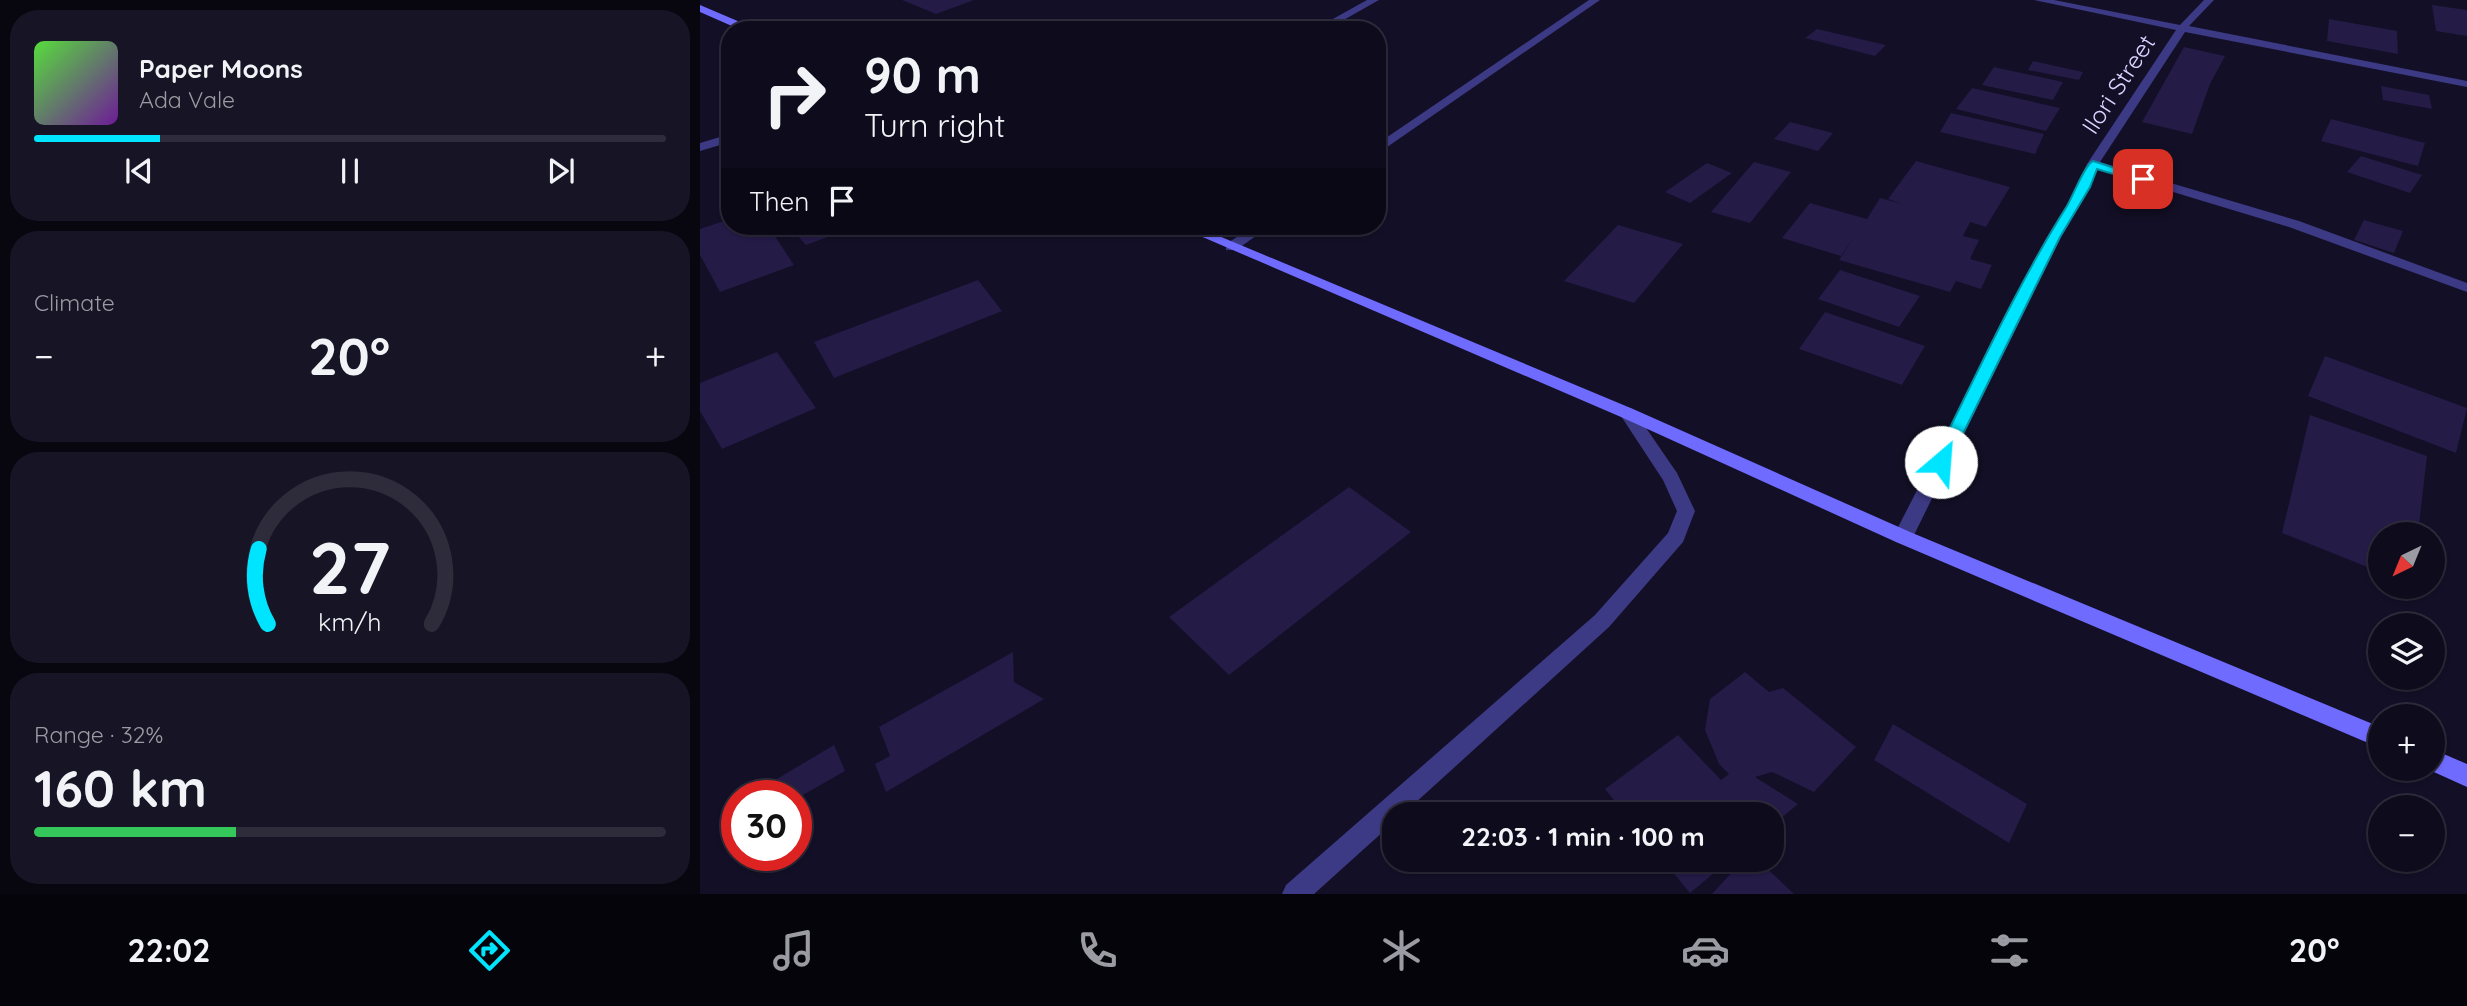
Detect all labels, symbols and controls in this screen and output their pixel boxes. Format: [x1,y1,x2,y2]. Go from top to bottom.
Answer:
street label: Ilori Street [2075,29,2161,139]
text: 90 m [864,44,981,105]
icon: right [749,49,840,140]
text: Paper Moons [139,52,303,85]
text: Ada Vale [139,85,235,114]
text: Turn right [864,105,1005,145]
pin [2113,149,2173,209]
icon: previous [120,152,158,190]
icon: pause [331,152,369,190]
icon: next [542,152,580,190]
icon: arrive [2124,160,2162,198]
icon: arrive [823,182,861,220]
text: Then [749,185,809,218]
text: Climate [34,288,115,317]
text: 20° [308,323,390,388]
text: − [34,332,54,380]
text: + [645,332,666,380]
position arrow [1904,425,1978,499]
text: 27 [309,521,391,612]
north arrow [2368,522,2445,598]
map controls [2368,522,2445,872]
text: km/h [318,605,382,636]
button: layers [2368,613,2445,690]
button: + [2368,704,2445,781]
text: Range · 32% [34,720,163,749]
text: 160 km [34,755,207,820]
speed limit sign: 30 [721,780,812,871]
button: − [2368,795,2445,872]
text: 22:03 · 1 min · 100 m [1461,820,1705,853]
icon: directions [465,926,514,975]
icon: music [769,926,818,975]
icon: phone [1073,926,1122,975]
icon: climate [1377,926,1426,975]
icon: car [1681,926,1730,975]
icon: filters [1985,926,2034,975]
text: 22:02 [127,930,210,970]
text: 20° [2289,930,2339,970]

